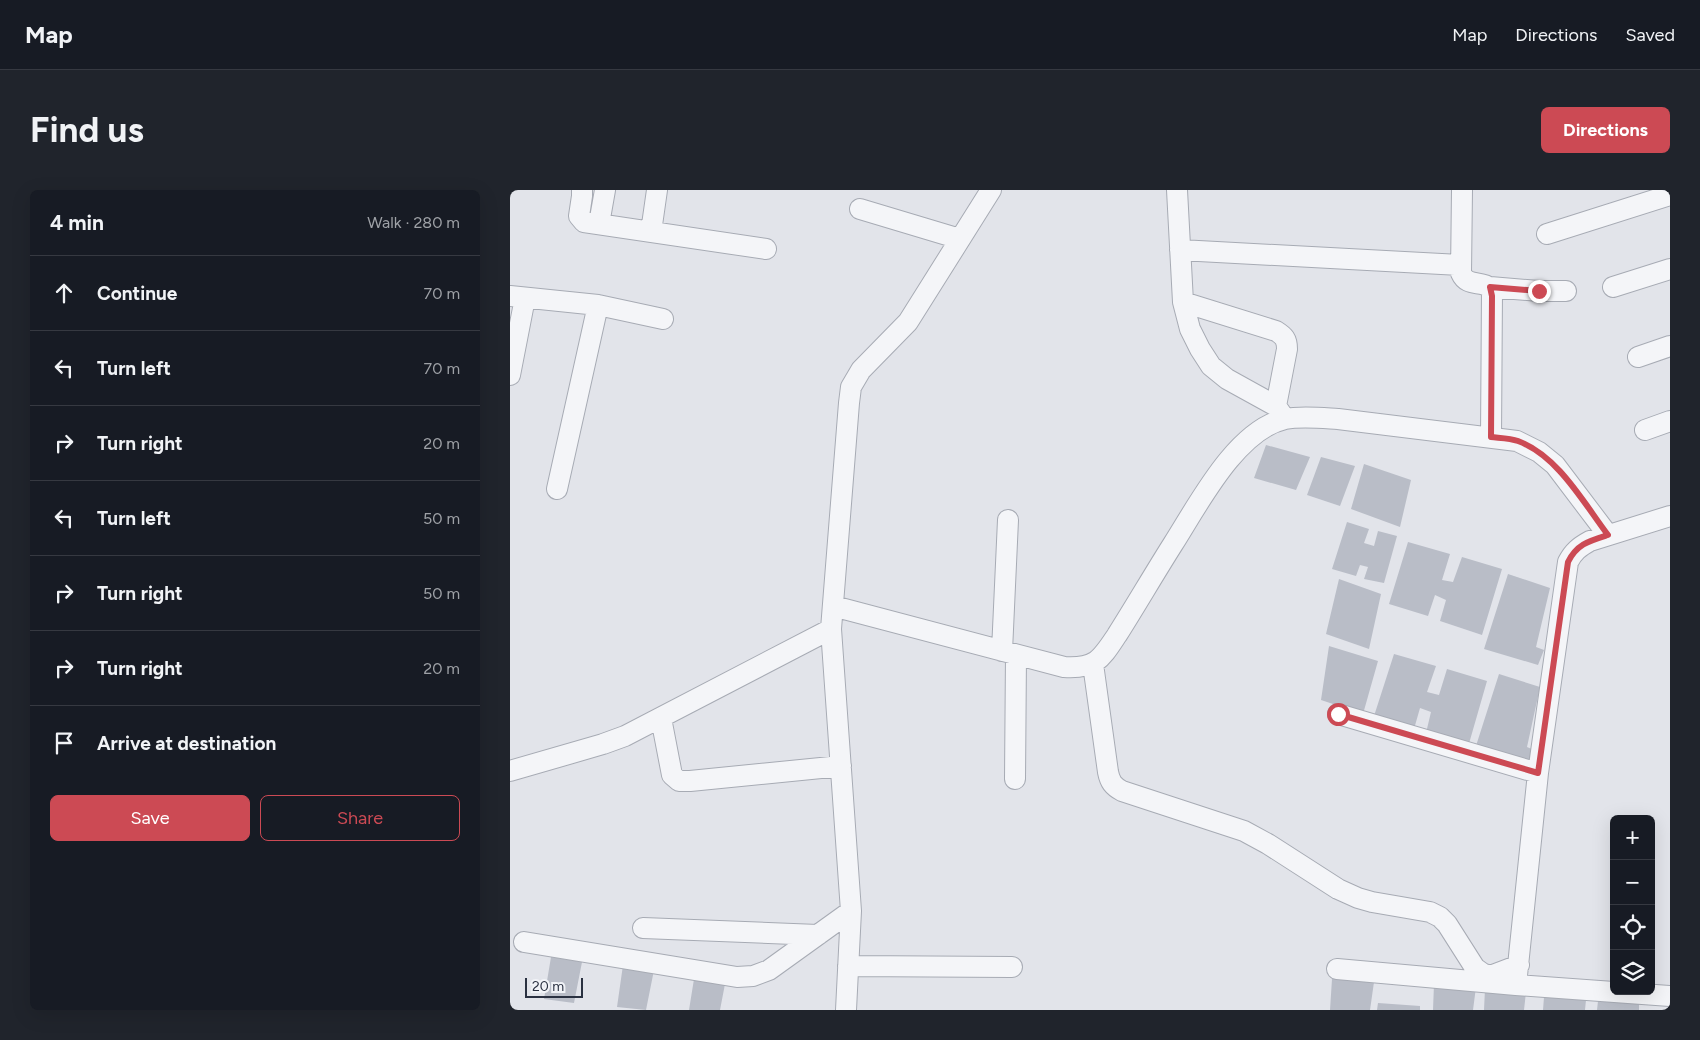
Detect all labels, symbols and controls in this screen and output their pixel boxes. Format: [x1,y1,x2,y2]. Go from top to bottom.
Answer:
text: Map [25,20,73,49]
text: Map [1452,24,1487,46]
text: Directions [1515,24,1597,46]
text: Saved [1625,24,1675,46]
button: Directions [1541,107,1670,153]
text: Find us [30,109,144,151]
text: 4 min [50,210,104,235]
text: Walk · 280 m [367,213,460,232]
icon: ahead [50,279,78,307]
route end [1528,280,1551,303]
text: Continue [97,282,177,305]
text: 70 m [424,284,460,303]
icon: left [50,354,78,382]
text: Turn left [97,357,171,380]
text: 70 m [424,359,460,378]
icon: right [50,429,78,457]
text: Turn right [97,432,183,455]
text: 20 m [423,434,460,453]
icon: left [50,504,78,532]
text: Turn left [97,507,171,530]
text: 50 m [423,509,460,528]
icon: right [50,579,78,607]
text: Turn right [97,582,183,605]
text: 50 m [423,584,460,603]
icon: right [50,654,78,682]
text: Turn right [97,657,183,680]
text: 20 m [423,659,460,678]
route start [1327,703,1350,726]
icon: arrive [50,729,78,757]
text: Arrive at destination [97,732,276,755]
button: Save [50,795,250,841]
button: Share [260,795,460,841]
map controls [1610,815,1655,995]
button: + [1610,815,1655,860]
button: − [1610,860,1655,905]
button: locate [1610,905,1655,950]
button: layers [1610,950,1655,995]
scale bar [525,975,582,998]
text: 20 m [532,978,564,995]

